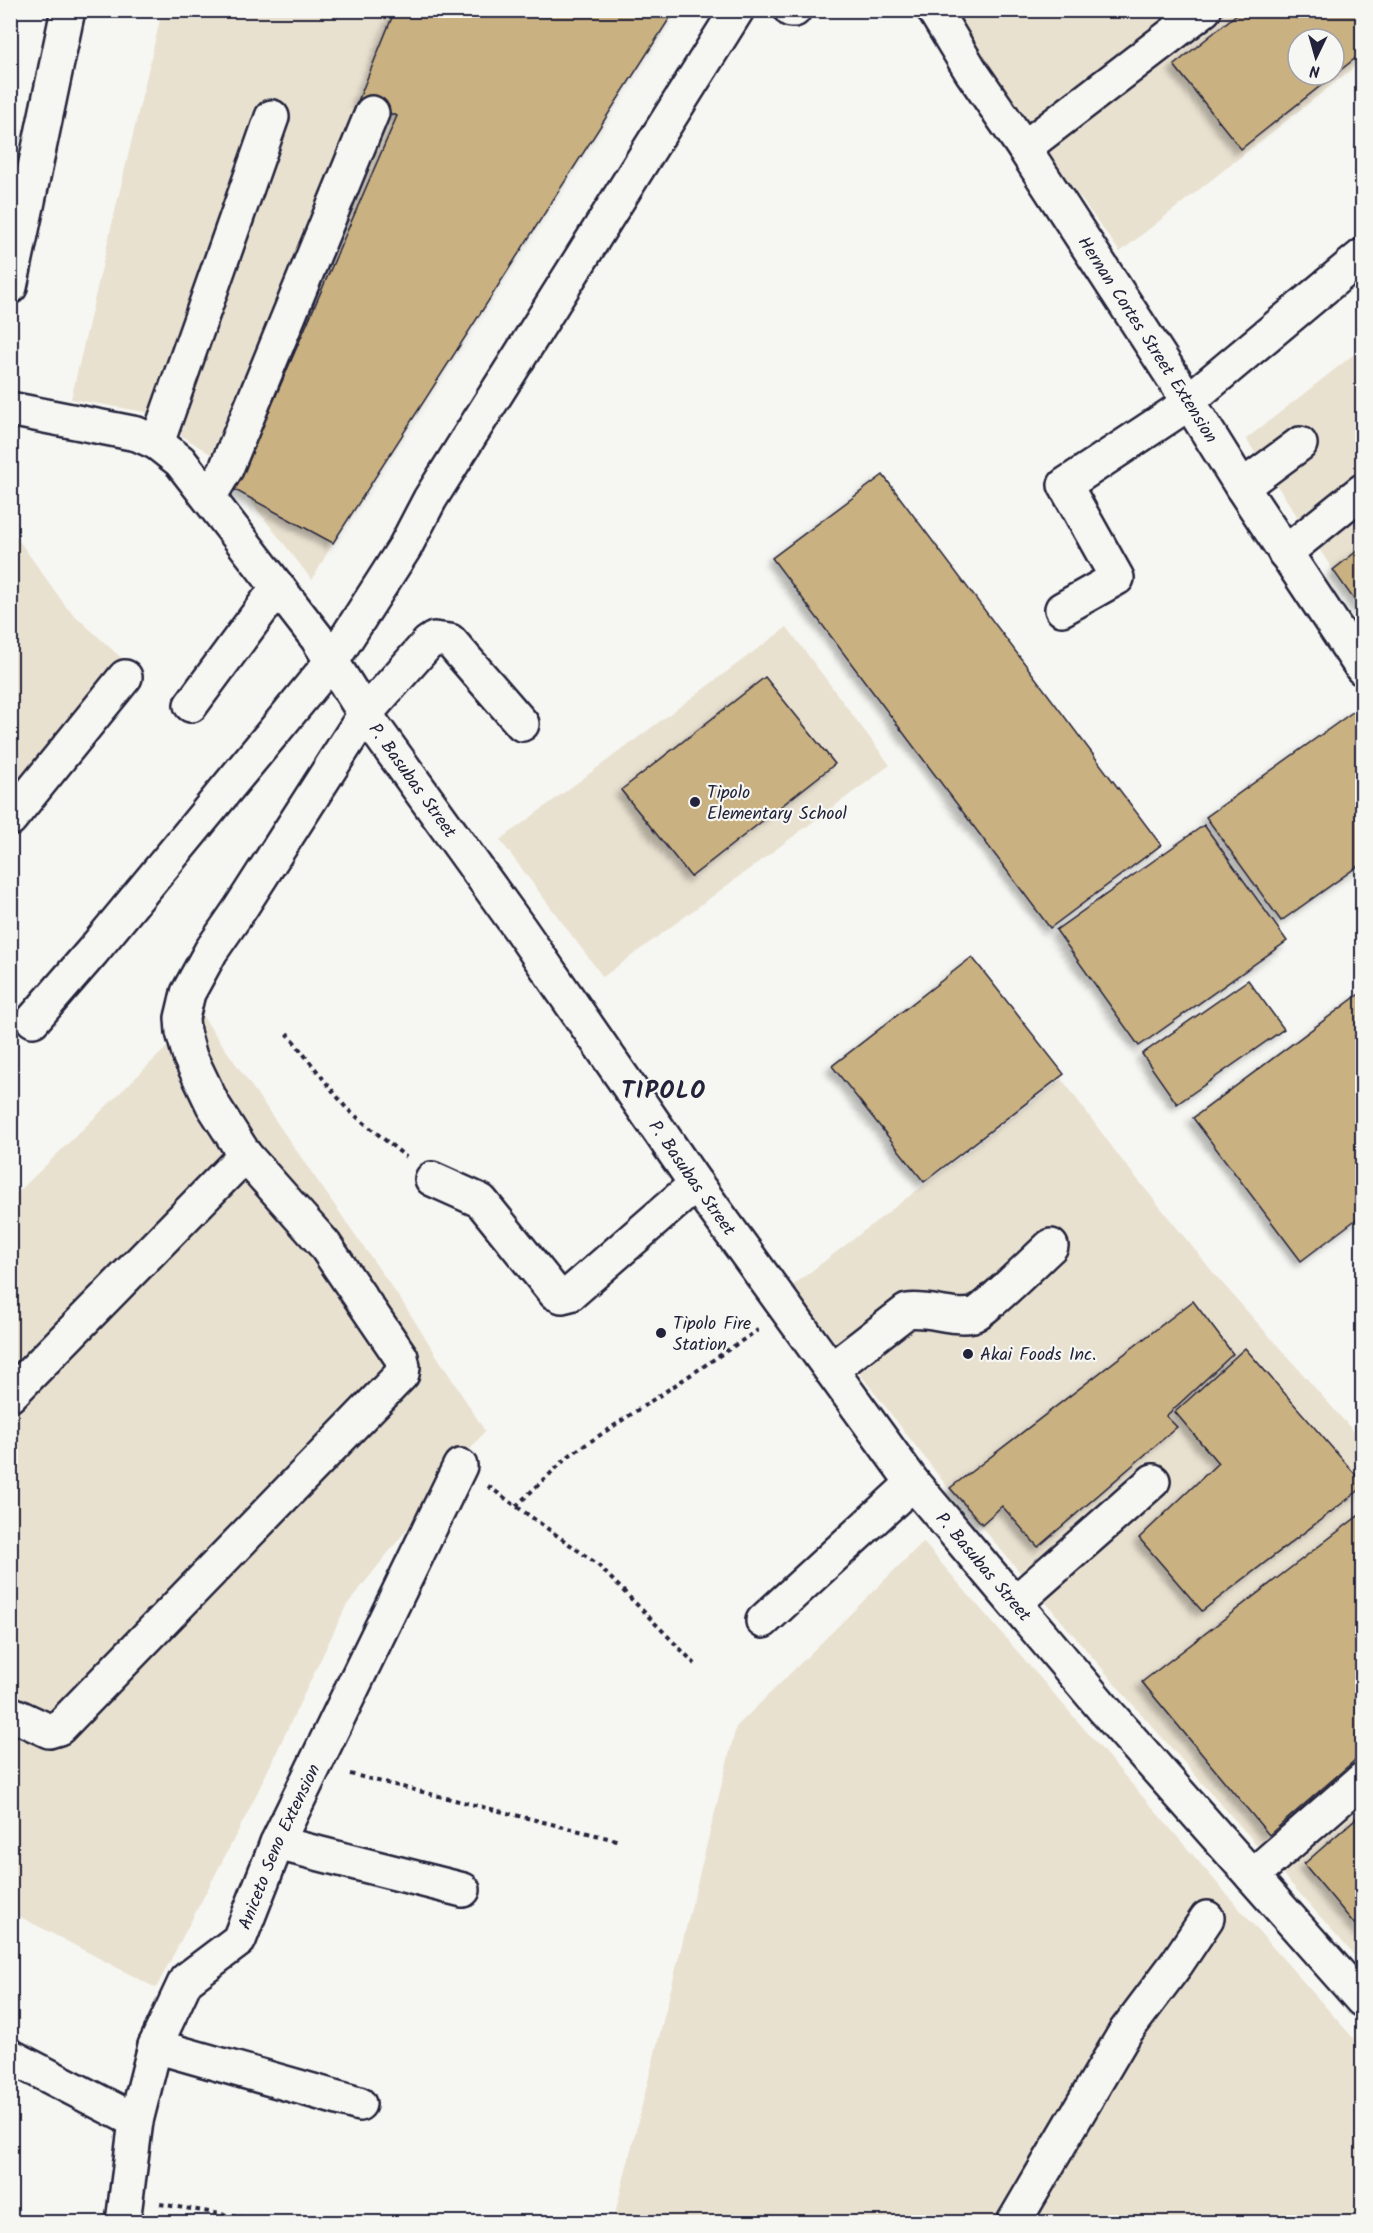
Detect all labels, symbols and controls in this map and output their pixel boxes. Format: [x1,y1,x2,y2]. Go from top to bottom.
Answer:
north arrow [1286,27,1346,87]
text: N [1309,58,1321,83]
street label: Hernan Cortes Street Extension [1069,231,1224,450]
street label: P. Basubas Street [360,718,464,846]
place label: Tipolo Elementary School [707,779,848,829]
marker: Tipolo Elementary School [688,795,702,809]
district label: TIPOLO [621,1072,707,1111]
street label: P. Basubas Street [640,1115,743,1243]
place label: Tipolo Fire Station [673,1310,751,1360]
marker: Tipolo Fire Station [654,1326,668,1340]
place label: Akai Foods Inc. [980,1341,1096,1370]
marker: Akai Foods Inc. [961,1347,975,1361]
street label: P. Basubas Street [927,1506,1038,1630]
street label: Aniceto Seno Extension [231,1759,329,1935]

